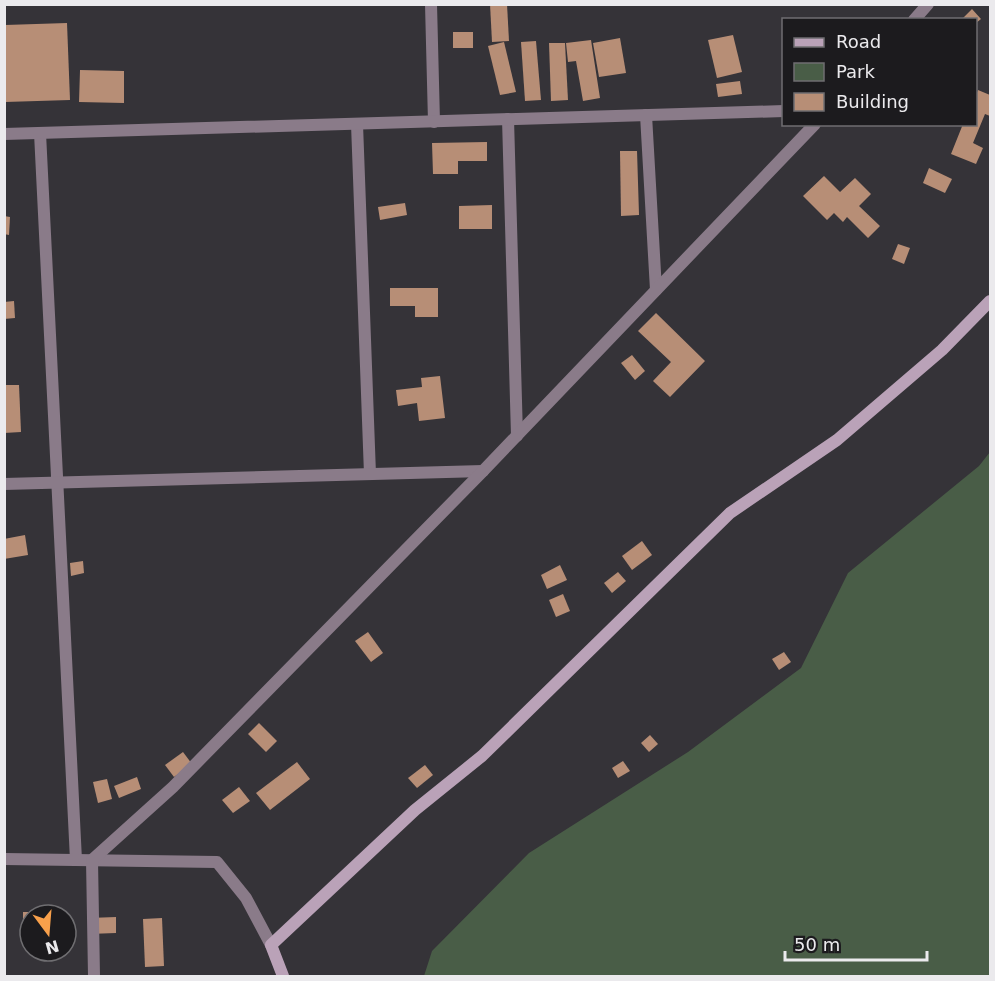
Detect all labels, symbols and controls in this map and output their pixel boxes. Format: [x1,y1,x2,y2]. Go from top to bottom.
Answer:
legend [782,18,977,126]
text: Road [836,31,881,52]
text: Park [836,61,875,82]
text: Building [836,91,909,112]
north arrow [18,903,78,963]
scale bar [785,924,928,962]
text: 50 m [794,934,840,955]
text: N [43,936,61,958]

